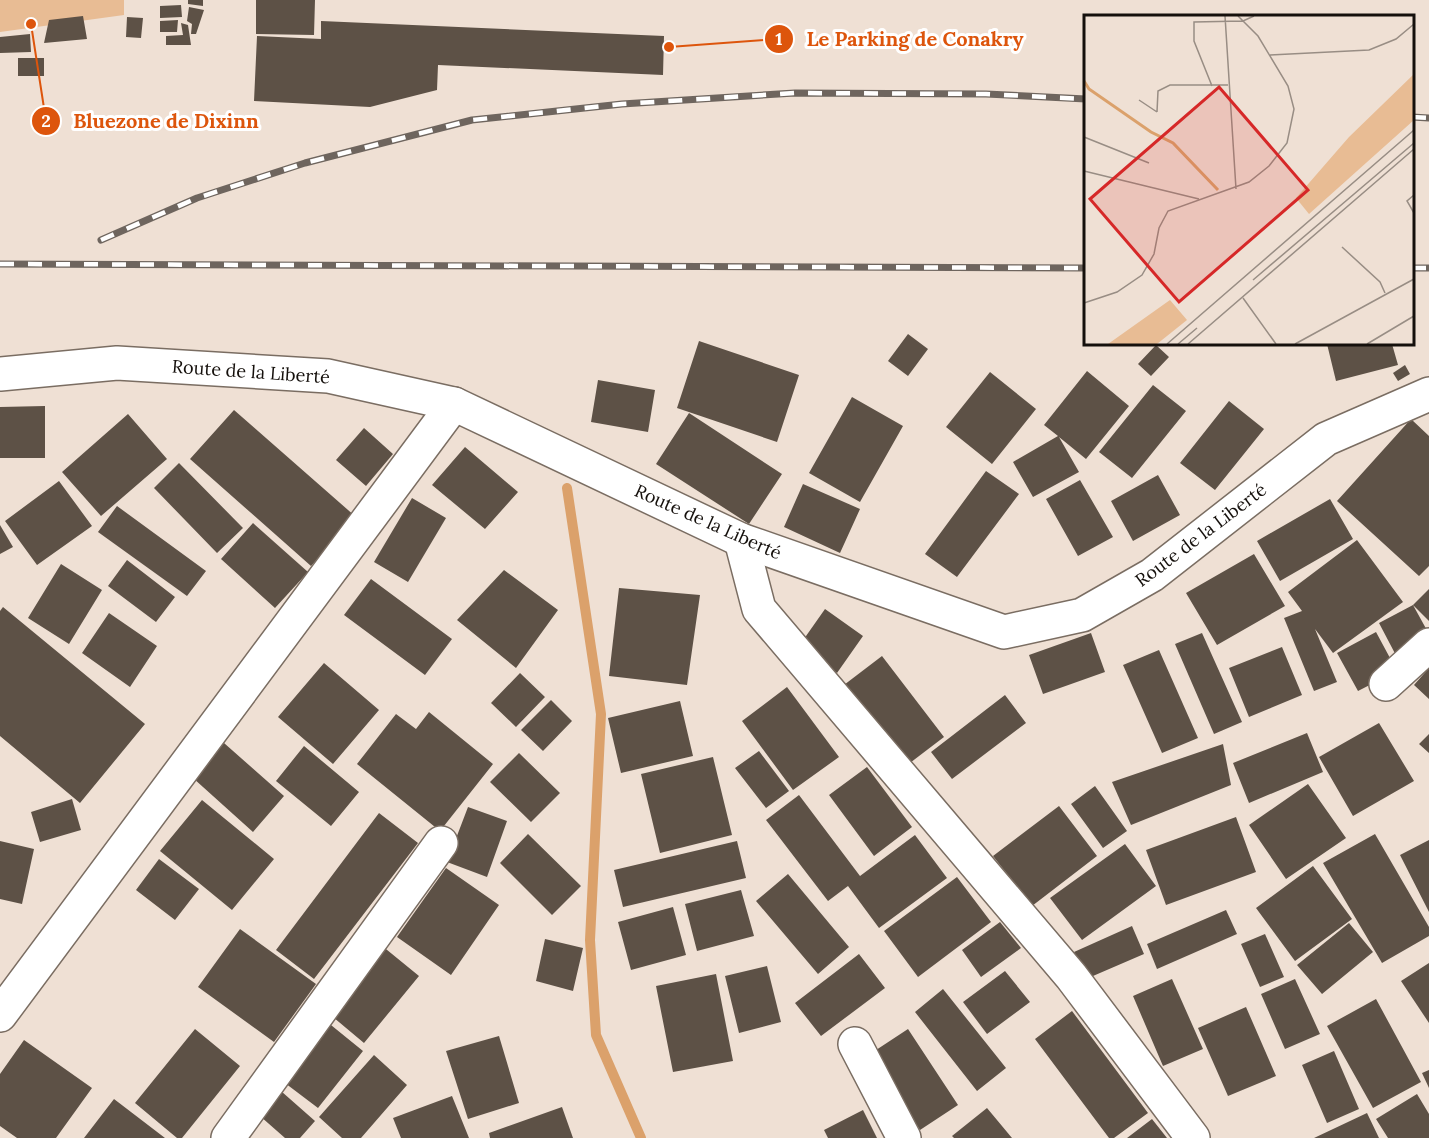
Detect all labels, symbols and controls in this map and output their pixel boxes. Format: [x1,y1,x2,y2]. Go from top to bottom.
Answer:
inset map [1084,15,1414,345]
callout: Le Parking de Conakry [764,20,1035,58]
text: Le Parking de Conakry [806,26,1024,51]
text: 1 [775,27,783,50]
callout: Bluezone de Dixinn [31,102,271,140]
text: Bluezone de Dixinn [73,108,259,133]
text: 2 [41,109,51,132]
street label: Route de la Liberté [171,355,331,389]
street label: Route de la Liberté [1131,478,1271,591]
street label: Route de la Liberté [631,479,785,564]

